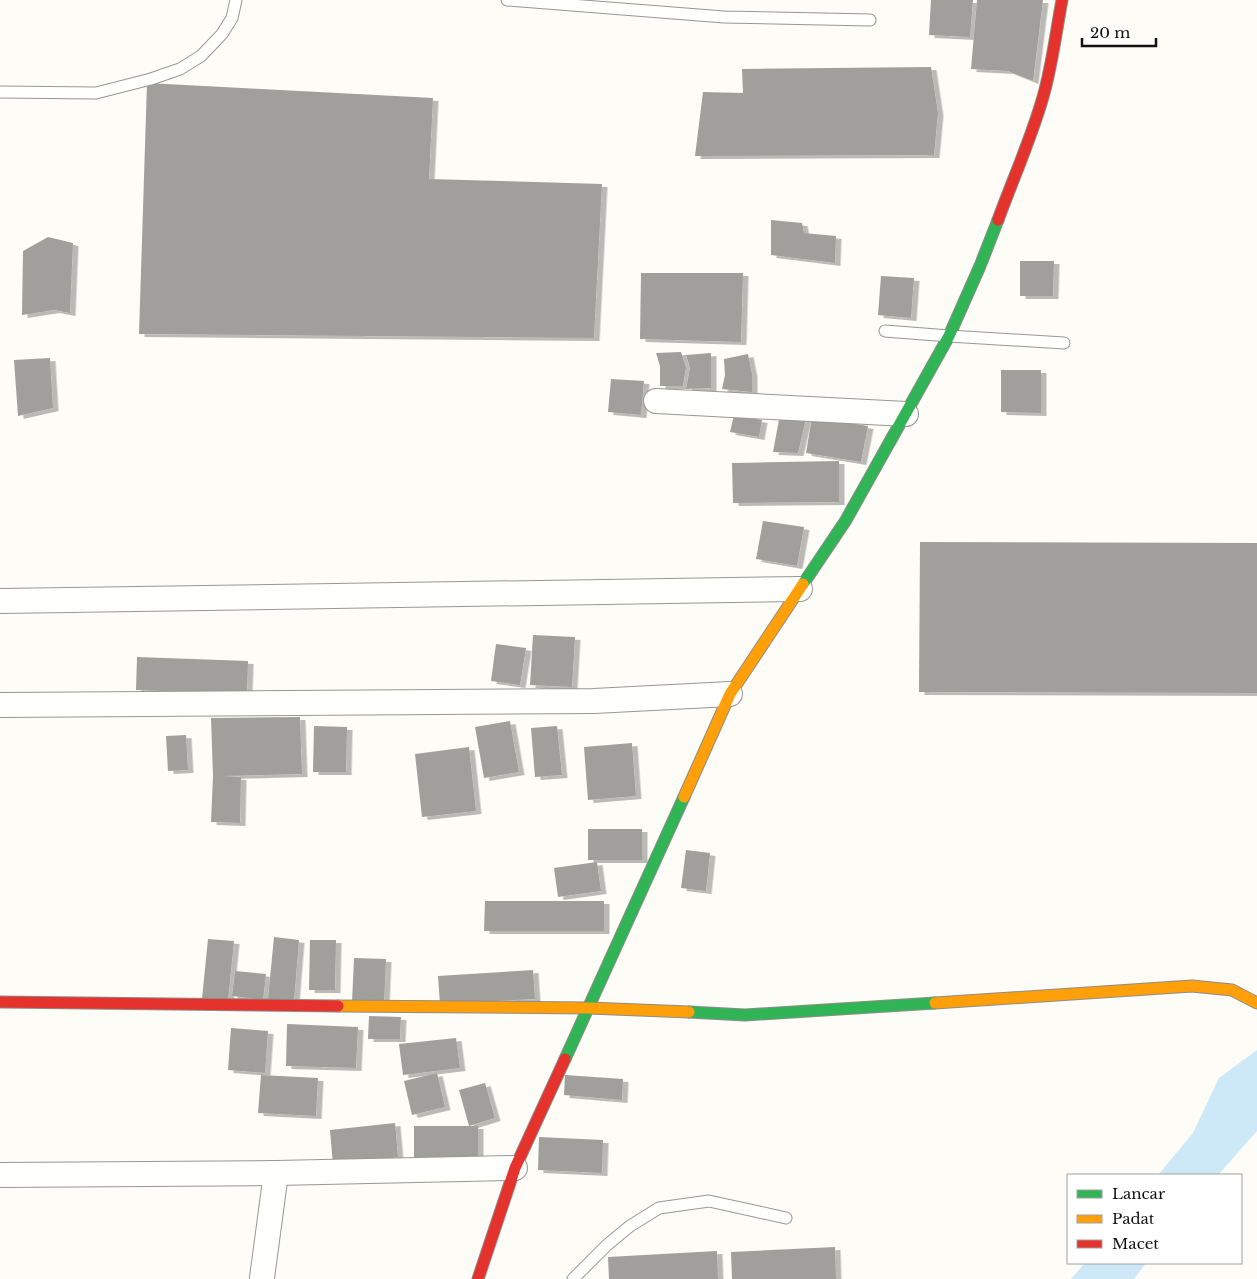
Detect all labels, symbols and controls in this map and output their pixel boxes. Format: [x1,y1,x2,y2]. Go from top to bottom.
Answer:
scale bar [1082,15,1156,47]
text: 20 m [1090,23,1130,42]
legend [1067,1174,1242,1264]
text: Lancar [1112,1184,1166,1203]
text: Padat [1112,1209,1155,1228]
text: Macet [1112,1234,1159,1253]

